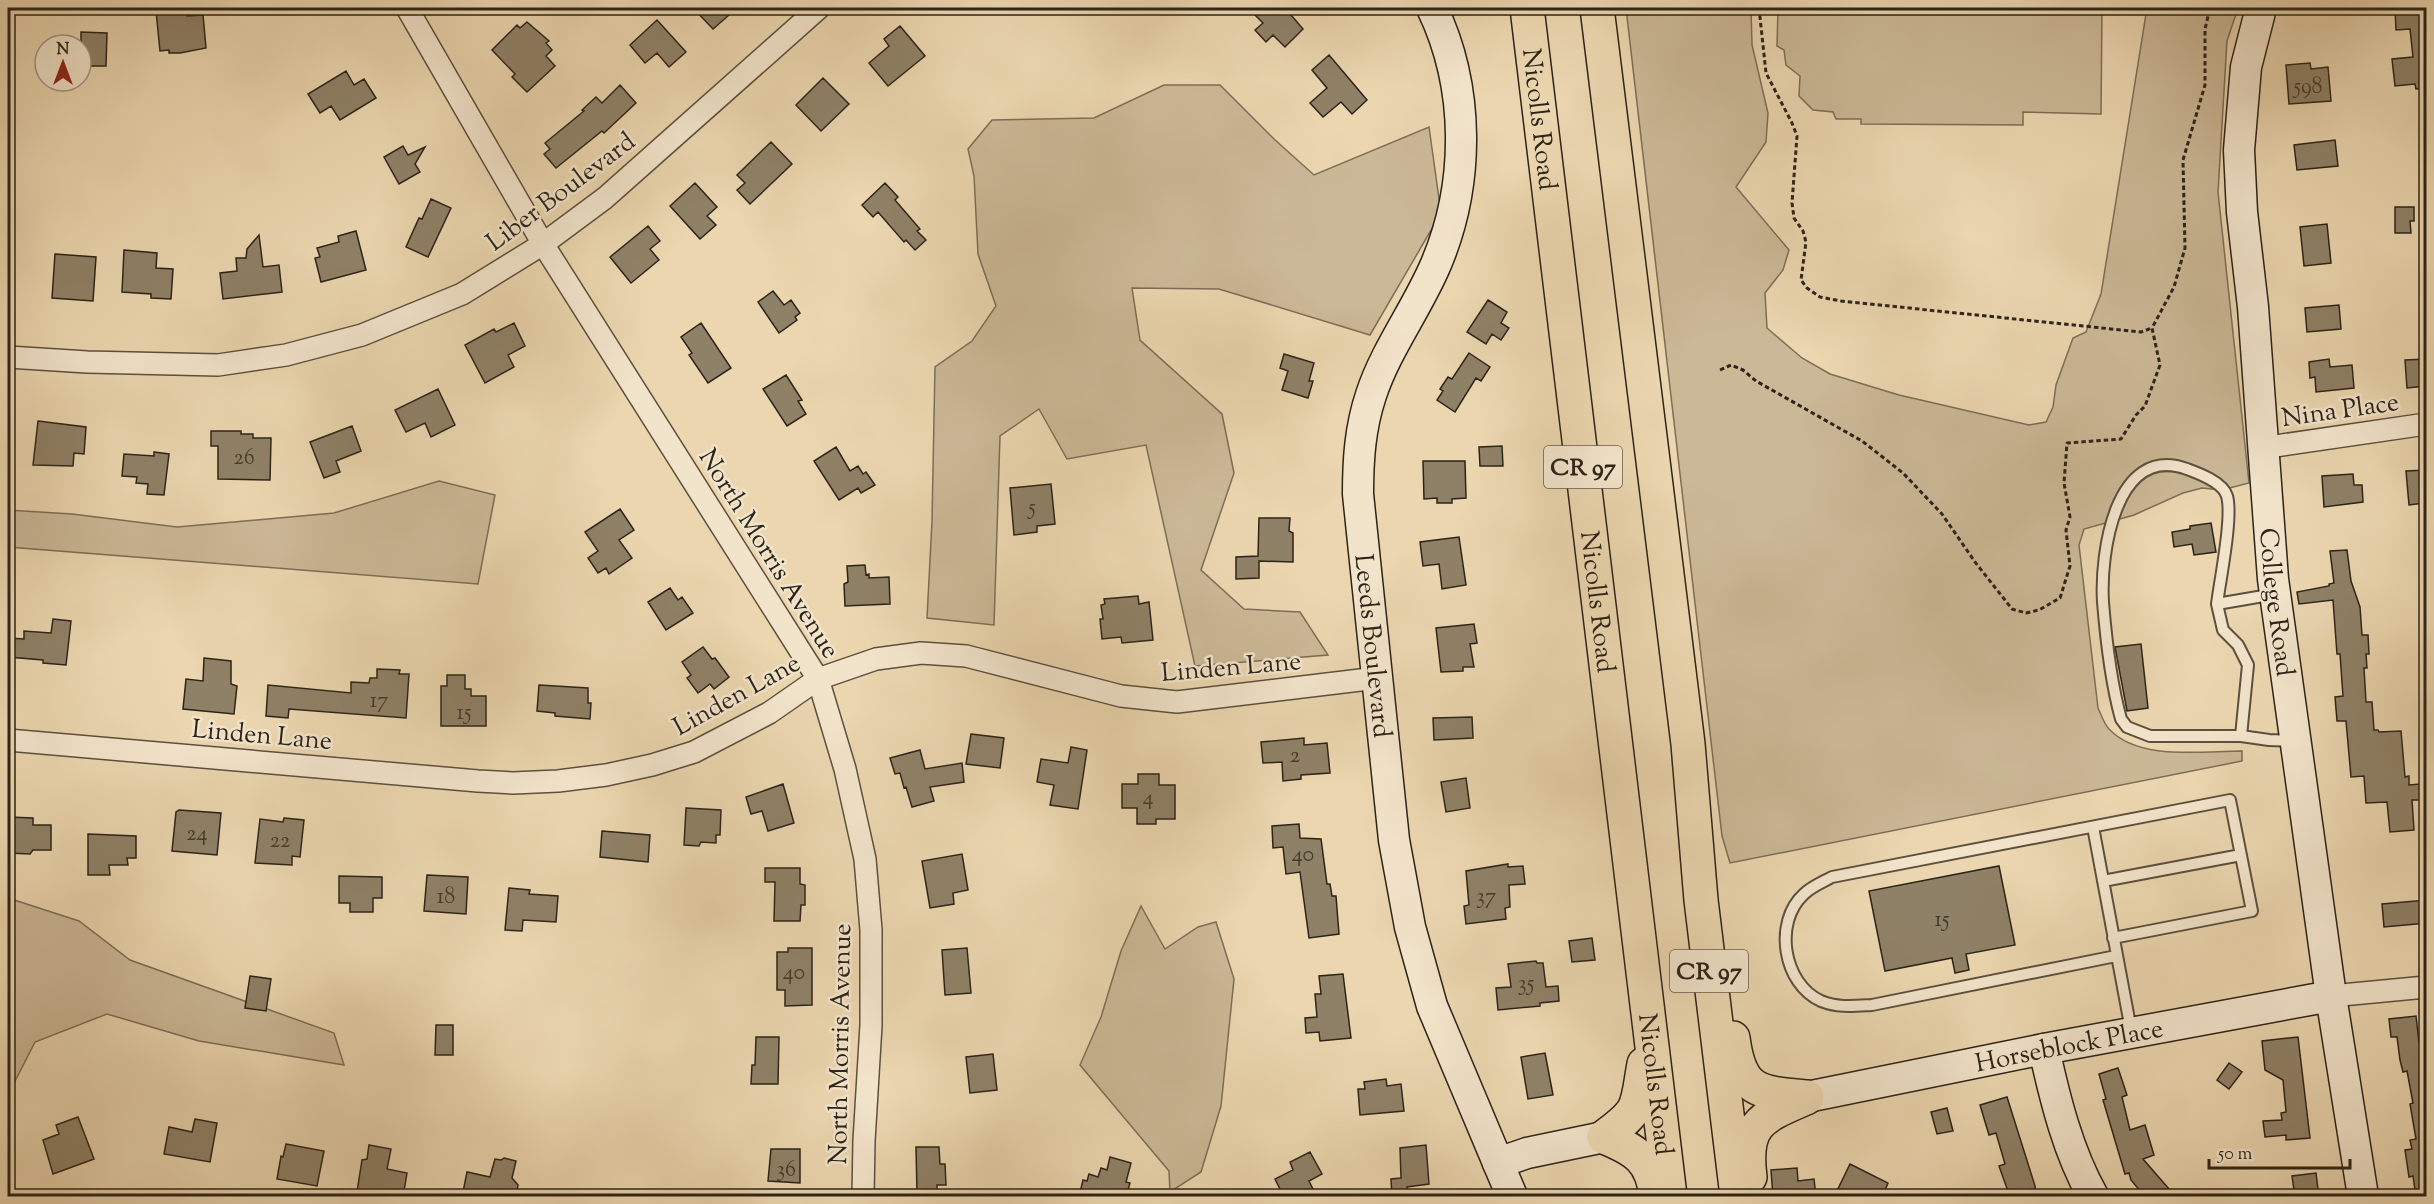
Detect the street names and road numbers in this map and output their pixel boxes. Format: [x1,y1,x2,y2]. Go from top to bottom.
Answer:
street label: Nicolls Road [1511,47,1565,193]
street label: Liber Boulevard [479,124,644,261]
street label: Nina Place [2279,385,2402,438]
street label: North Morris Avenue [688,442,847,666]
road number: CR 97 [1544,446,1622,488]
street label: College Road [2248,527,2302,679]
street label: Nicolls Road [1569,529,1623,675]
street label: Leeds Boulevard [1343,552,1399,740]
street label: Linden Lane [1160,644,1303,693]
street label: Linden Lane [667,646,808,746]
street label: Linden Lane [190,712,333,761]
street label: North Morris Avenue [821,923,862,1165]
road number: CR 97 [1670,950,1748,992]
street label: Horseblock Place [1972,1011,2166,1084]
street label: Nicolls Road [1627,1012,1681,1158]

